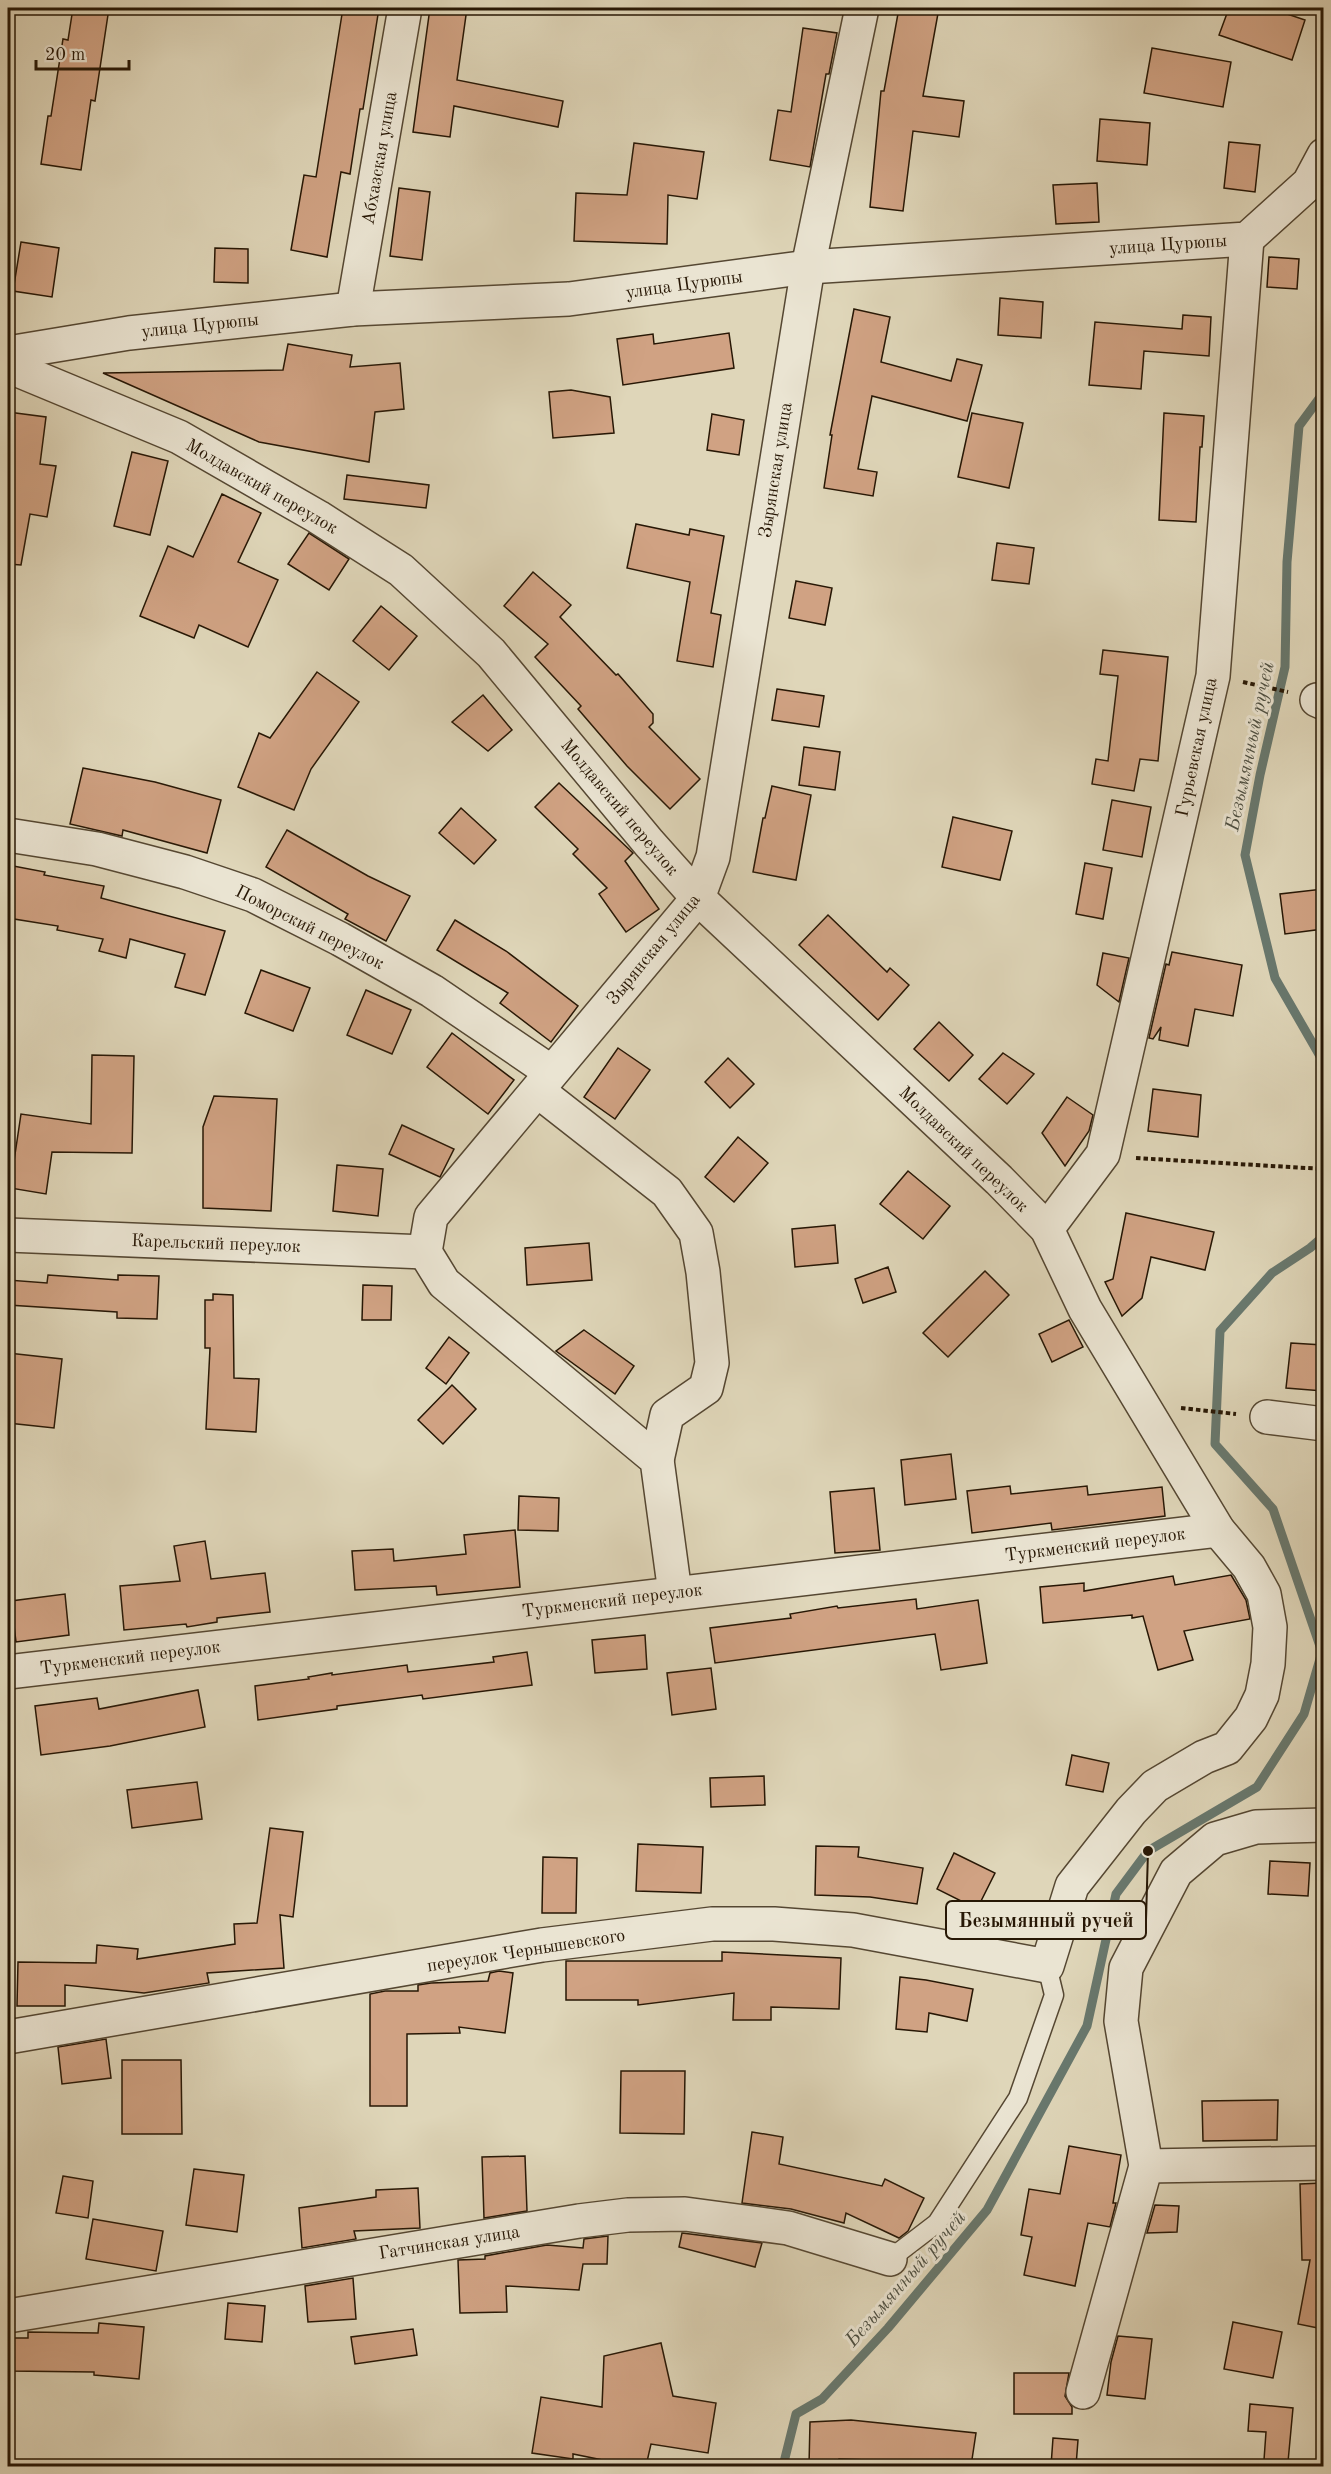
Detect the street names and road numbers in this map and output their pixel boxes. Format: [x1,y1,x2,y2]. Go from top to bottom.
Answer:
street label: Абхазская улица [359,90,401,226]
street label: улица Цурюпы [1109,232,1228,258]
street label: улица Цурюпы [624,268,744,302]
street label: улица Цурюпы [140,311,260,341]
street label: Зырянская улица [756,401,796,539]
street label: Молдавский переулок [183,436,340,538]
street label: Гурьевская улица [1173,676,1221,819]
street label: Молдавский переулок [557,736,681,879]
street label: Поморский переулок [232,883,387,973]
street label: Зырянская улица [604,891,704,1009]
street label: Молдавский переулок [895,1083,1031,1216]
street label: Карельский переулок [131,1232,301,1256]
street label: Туркменский переулок [1004,1525,1186,1565]
street label: Туркменский переулок [521,1581,703,1621]
street label: Туркменский переулок [39,1638,221,1678]
street label: переулок Чернышевского [426,1926,627,1976]
street label: Гатчинская улица [377,2223,521,2263]

